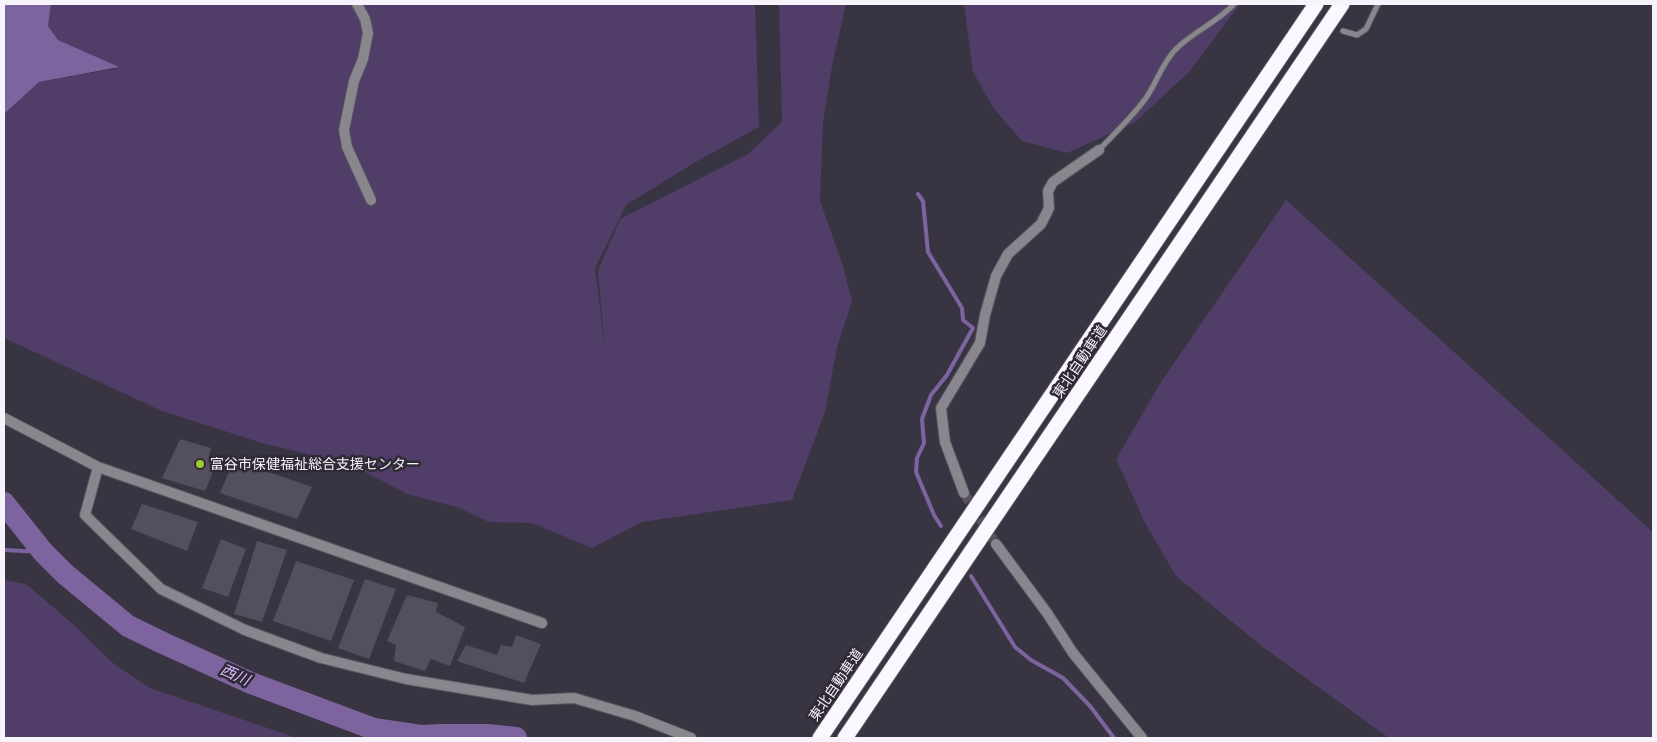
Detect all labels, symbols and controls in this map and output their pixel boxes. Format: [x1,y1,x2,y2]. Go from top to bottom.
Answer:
street label: 東北自動車道 [1050,322,1110,402]
place label: 富谷市保健福祉総合支援センター [210,456,420,472]
marker: 富谷市保健福祉総合支援センター [194,458,206,470]
street label: 東北自動車道 [806,645,866,725]
water label: 西川 [218,661,252,689]

